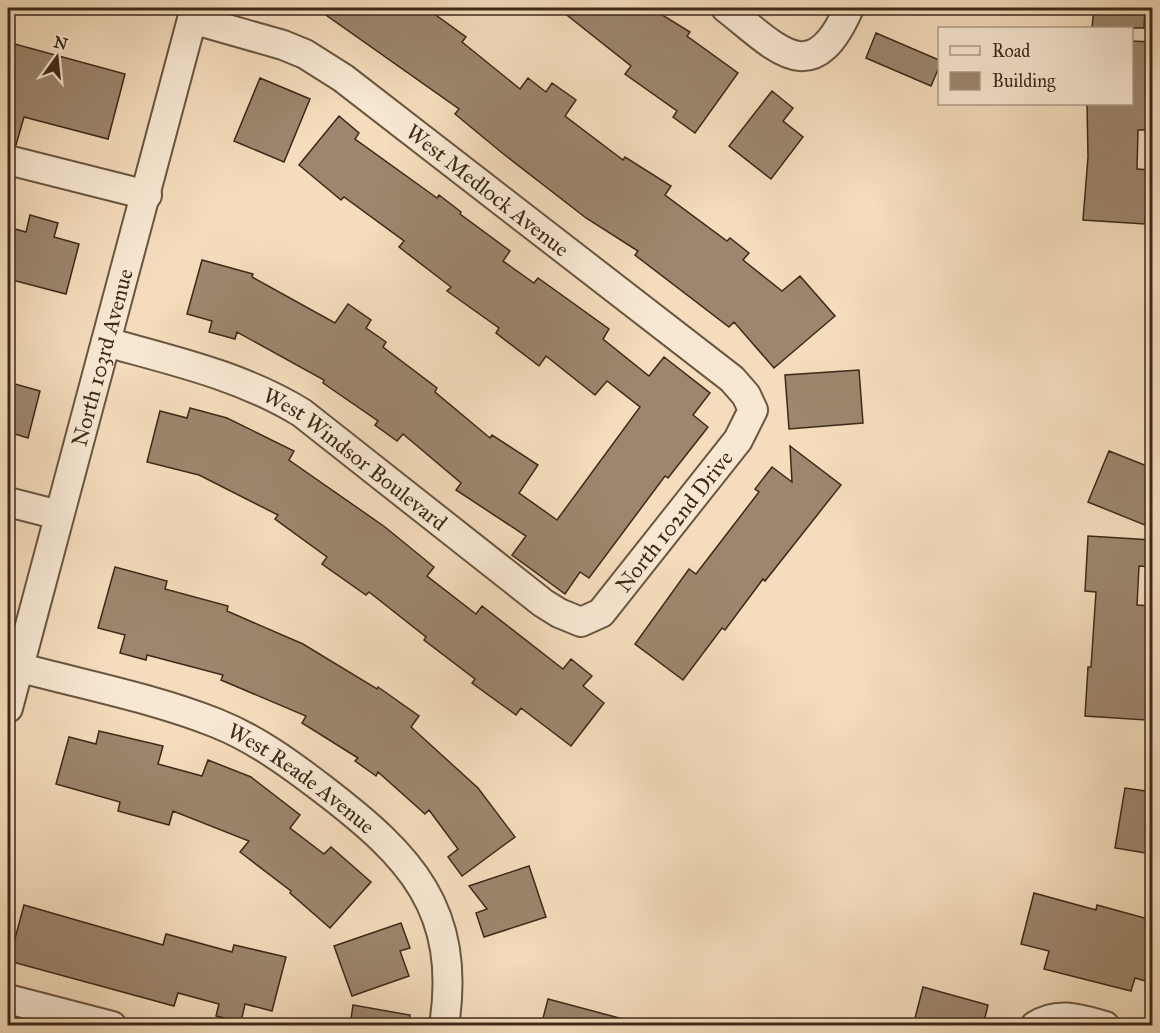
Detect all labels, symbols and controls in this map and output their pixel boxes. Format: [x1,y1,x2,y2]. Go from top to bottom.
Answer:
north arrow [27,27,87,87]
legend [938,27,1133,105]
text: N [52,32,70,54]
text: Road [992,40,1030,62]
text: Building [992,70,1056,93]
street label: West Medlock Avenue [401,118,575,263]
street label: North 103rd Avenue [66,266,139,449]
street label: West Windsor Boulevard [259,381,453,536]
street label: North 102nd Drive [610,445,739,598]
street label: West Reade Avenue [223,717,381,840]

